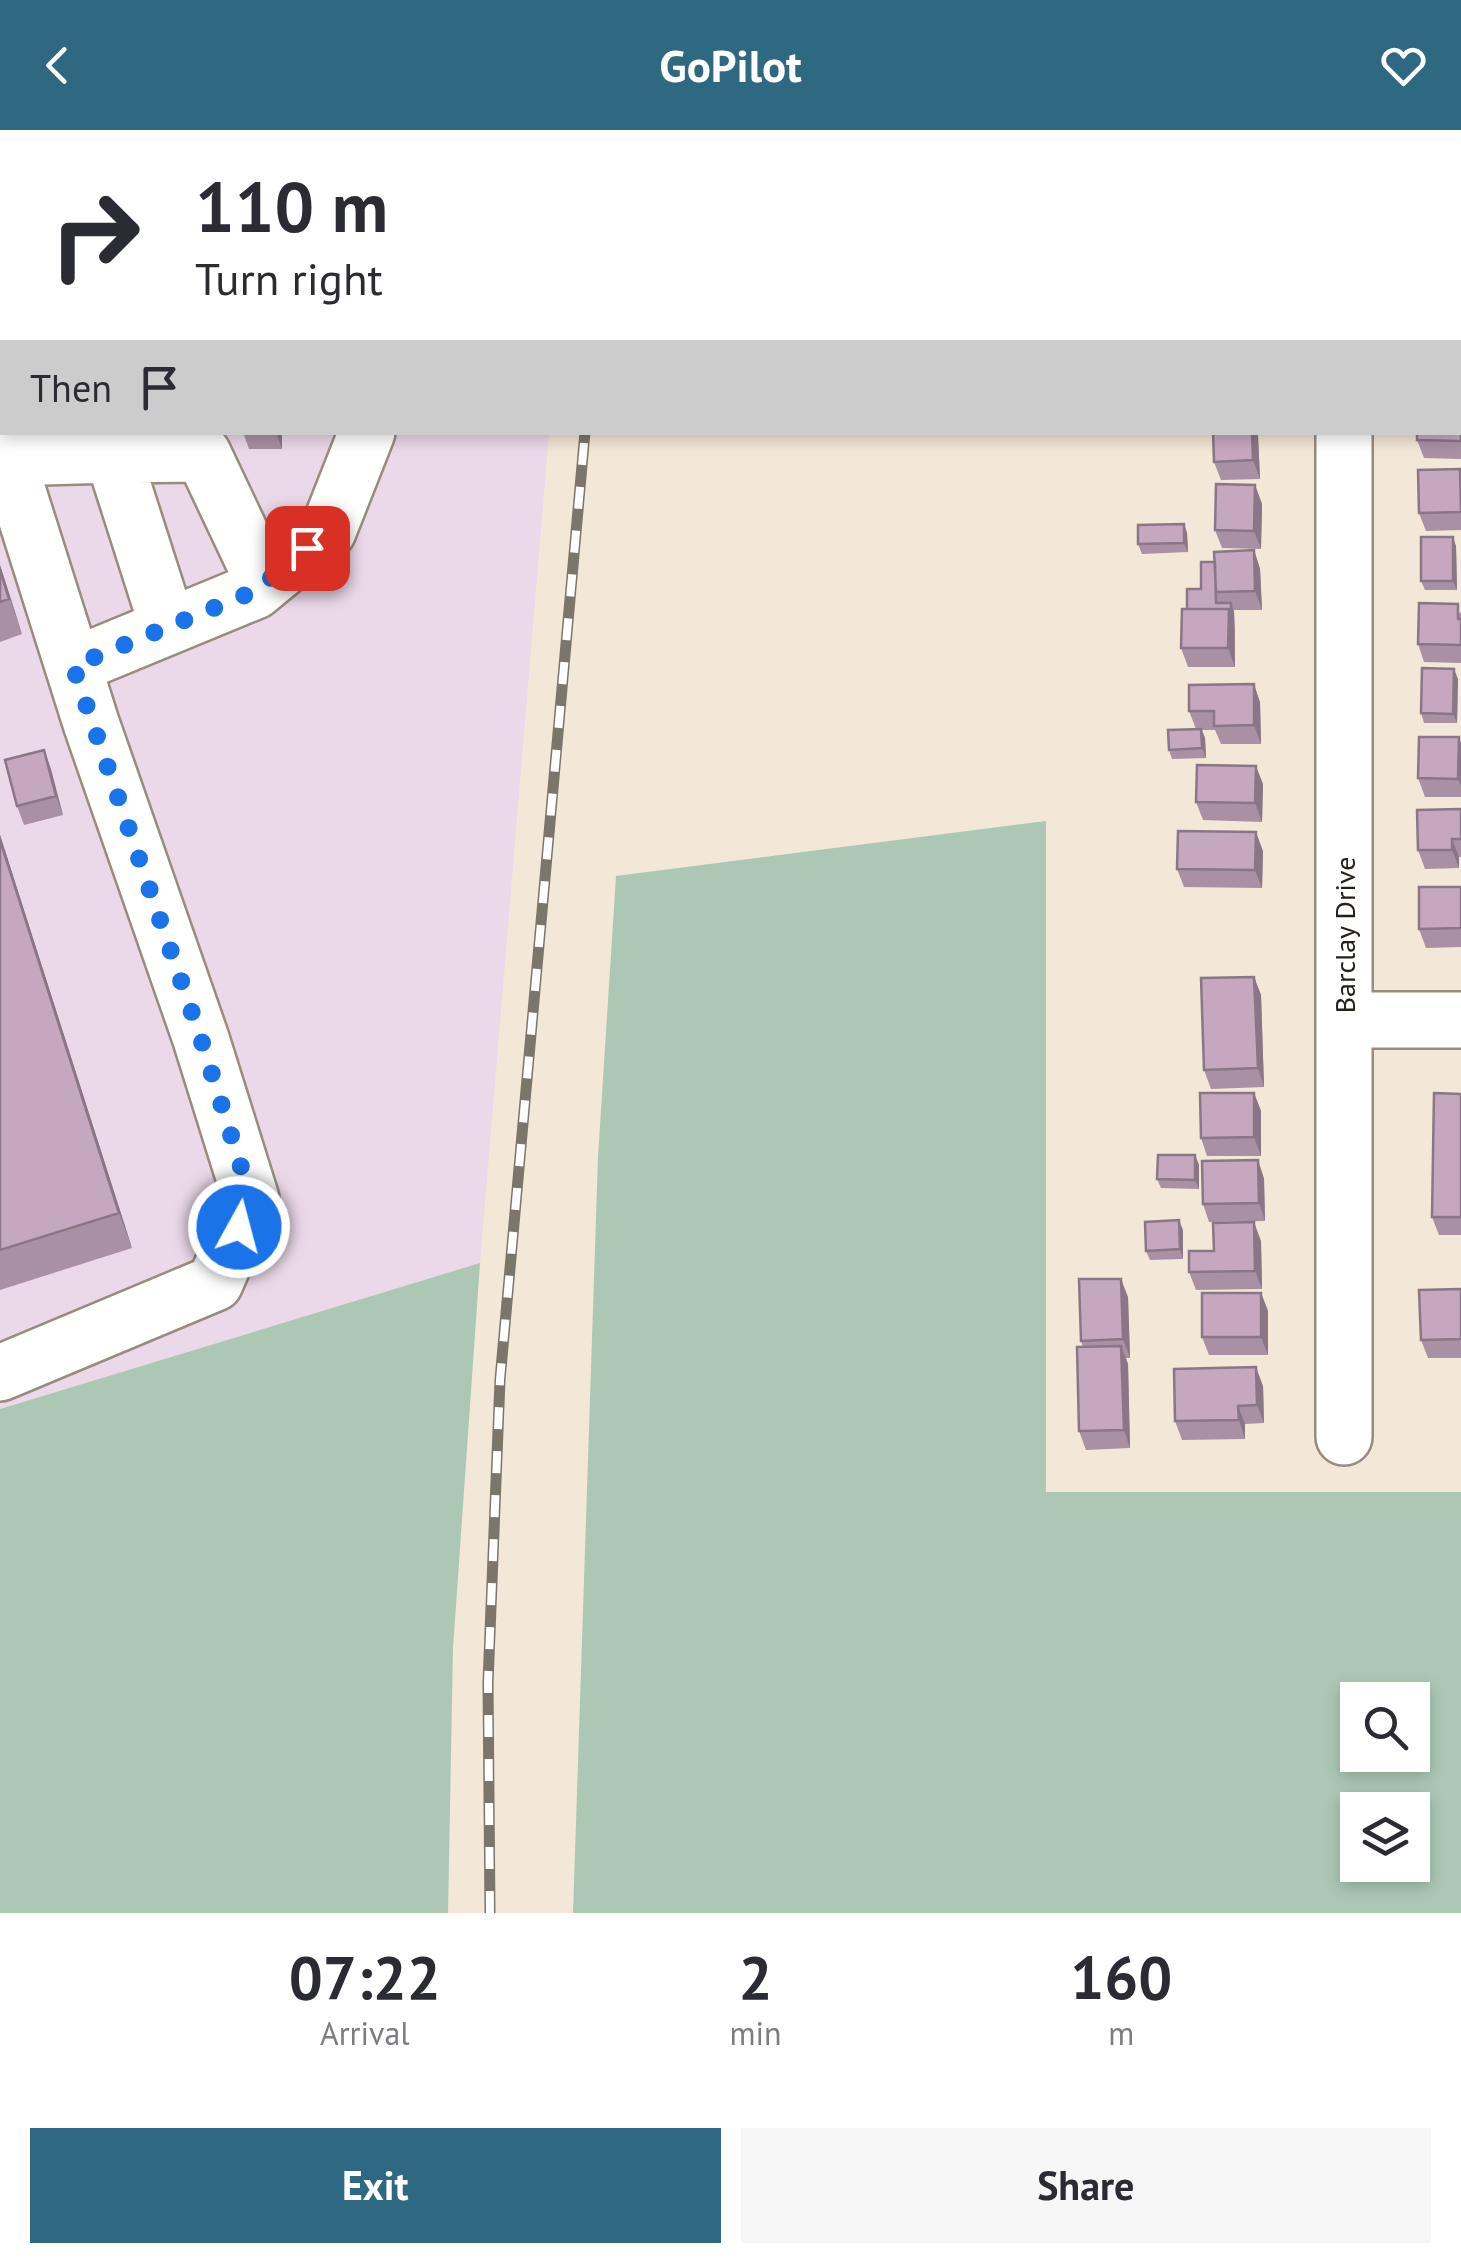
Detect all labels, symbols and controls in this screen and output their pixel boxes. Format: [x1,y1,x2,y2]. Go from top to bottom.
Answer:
text: GoPilot [659,36,802,94]
icon: back [30,38,85,93]
icon: heart [1376,38,1431,93]
text: 110 m [195,161,388,251]
icon: right [30,170,160,300]
text: Turn right [195,249,383,307]
icon: arrive [132,360,187,415]
text: Then [30,363,112,412]
pin [265,506,350,591]
icon: arrive [280,521,335,576]
street label: Barclay Drive [1326,857,1363,1013]
position arrow [187,1175,291,1279]
map controls [1340,1682,1430,1882]
button: search [1340,1682,1430,1772]
button: layers [1340,1792,1430,1882]
text: 07:22 [289,1938,441,2016]
text: 2 [739,1938,773,2016]
text: 160 [1070,1938,1172,2016]
text: Arrival [320,2012,410,2054]
text: min [730,2012,782,2054]
text: m [1108,2012,1134,2054]
button: Exit [30,2128,721,2243]
button: Share [741,2128,1431,2243]

